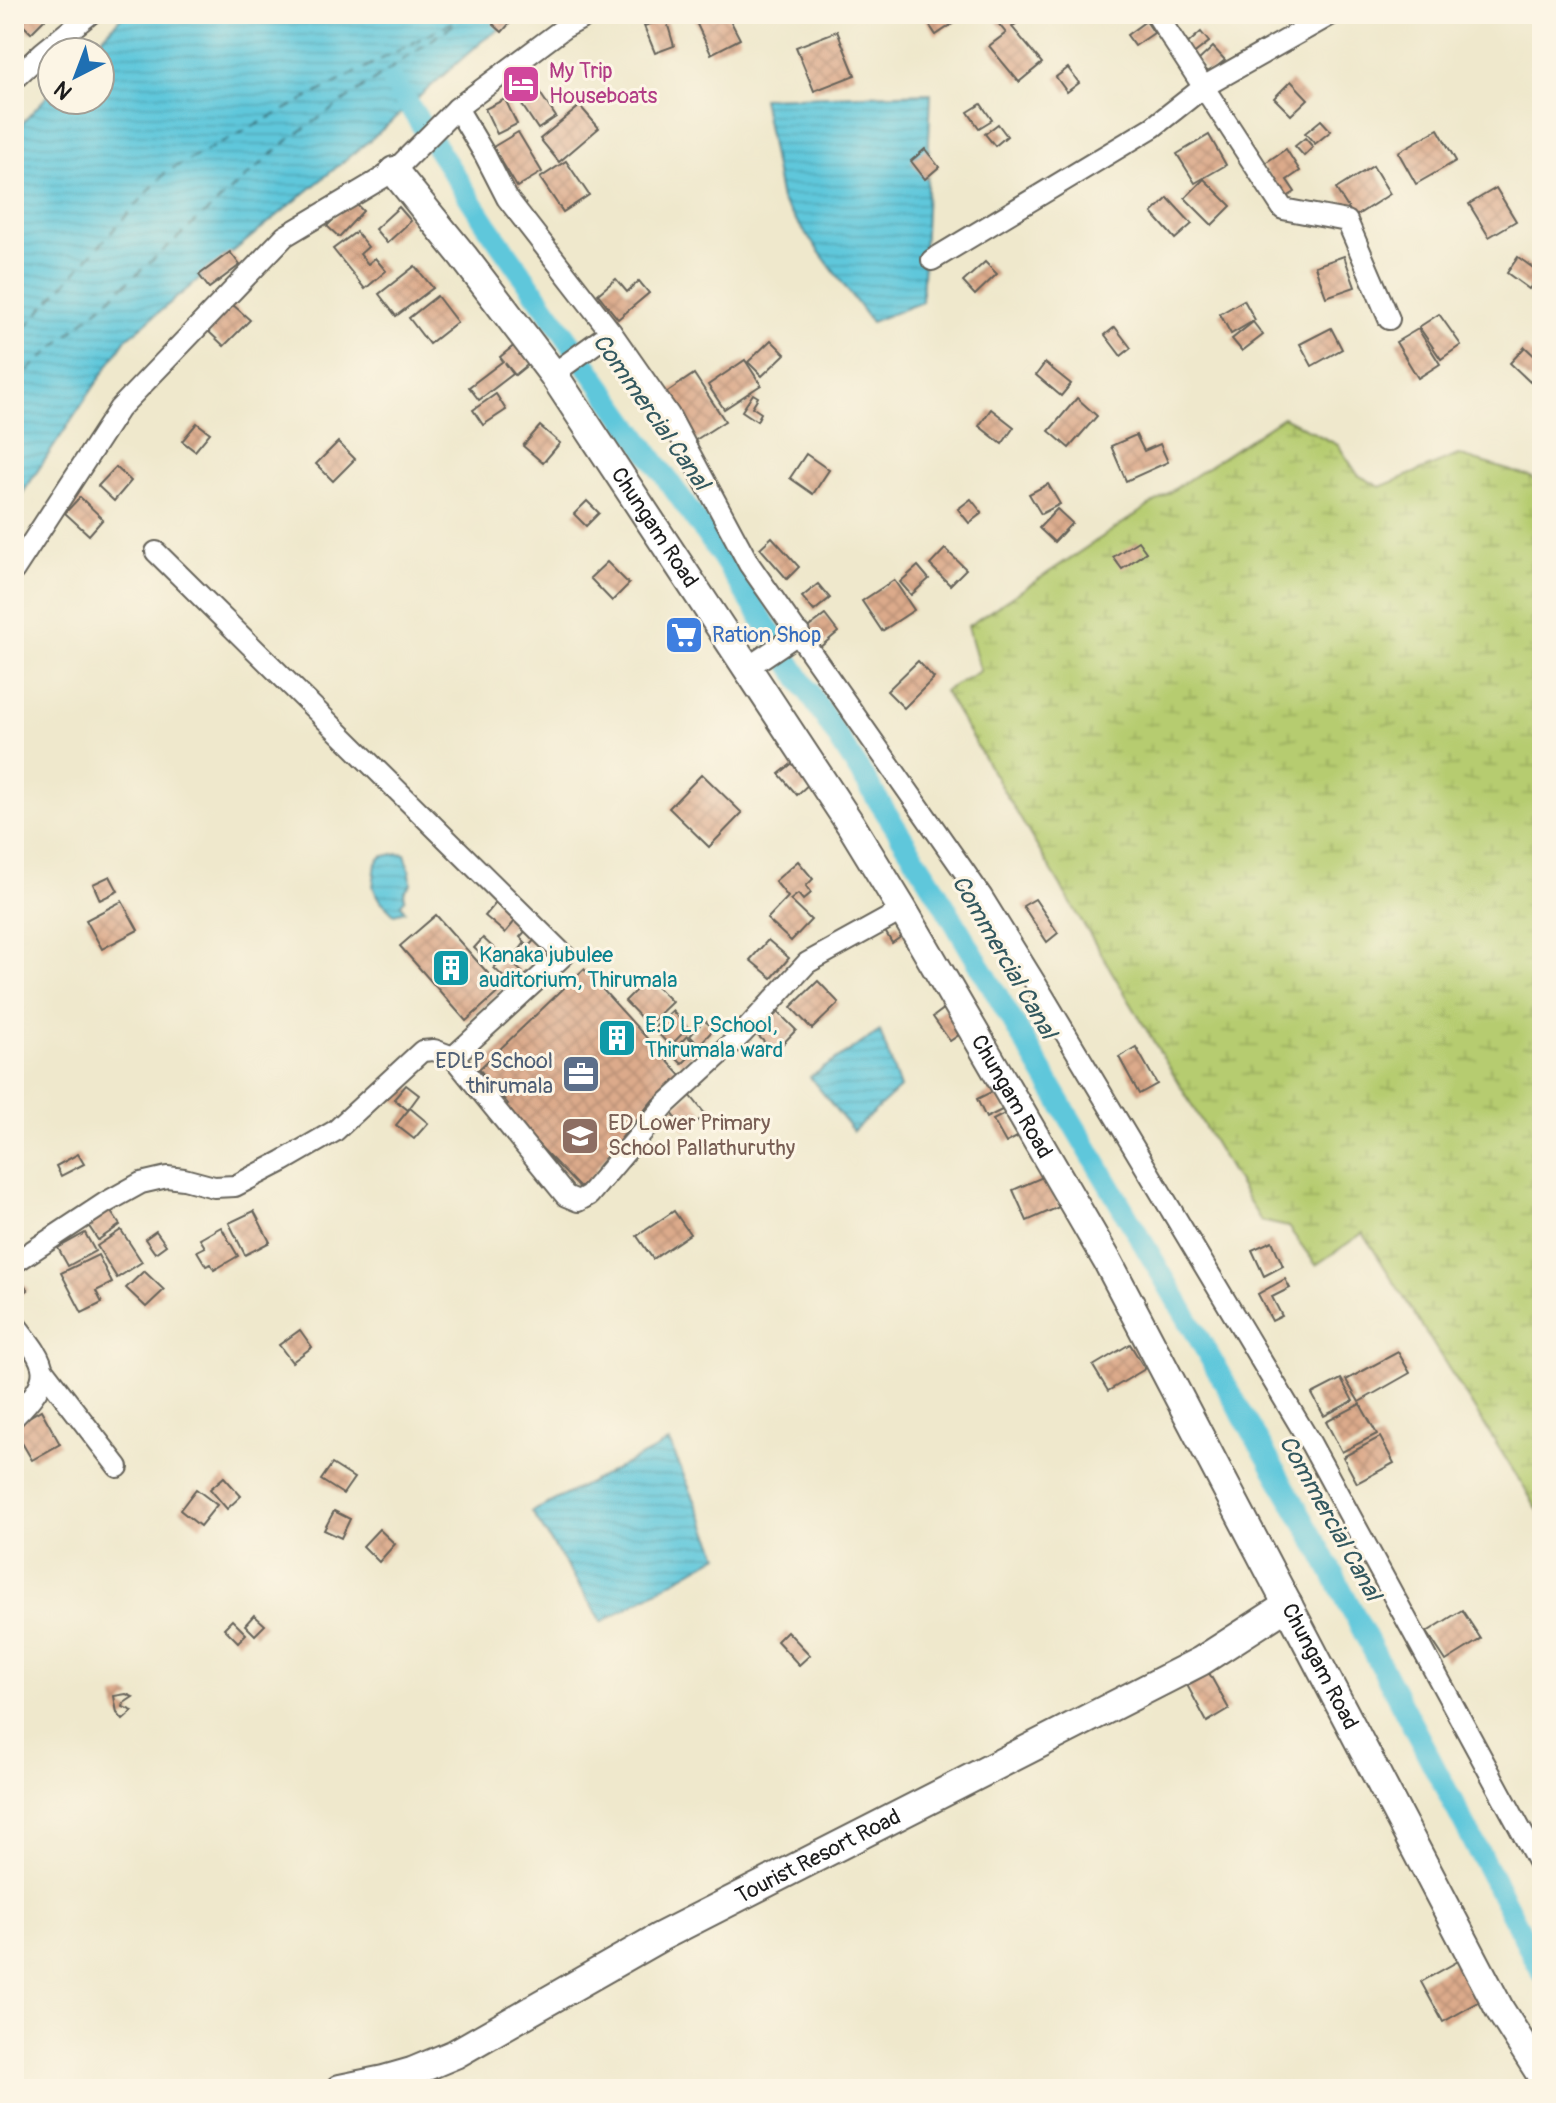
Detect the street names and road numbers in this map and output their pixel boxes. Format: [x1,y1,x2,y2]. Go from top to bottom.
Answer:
street label: Chungam Road [605,462,704,593]
street label: Chungam Road [965,1030,1059,1164]
street label: Chungam Road [1275,1598,1365,1734]
street label: Tourist Resort Road [731,1803,905,1910]

